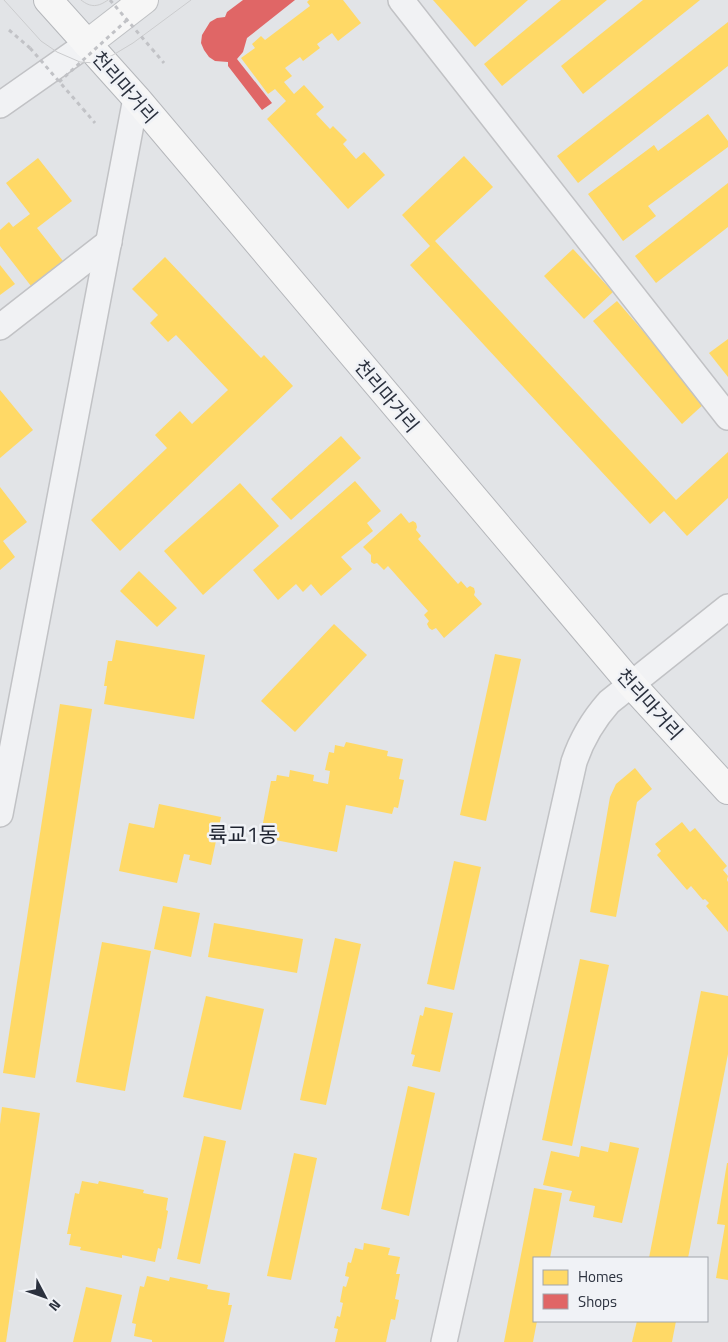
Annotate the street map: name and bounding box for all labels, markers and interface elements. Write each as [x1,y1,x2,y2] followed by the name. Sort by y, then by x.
[86,44,165,129] street label: 천리마거리
[348,353,427,438] street label: 천리마거리
[610,661,690,746] street label: 천리마거리
[208,818,278,850] district label: 륙교1동
[533,1257,708,1322] legend
[578,1265,623,1288] text: Homes
[20,1272,70,1322] north arrow
[578,1290,617,1313] text: Shops
[44,1295,66,1316] text: N

